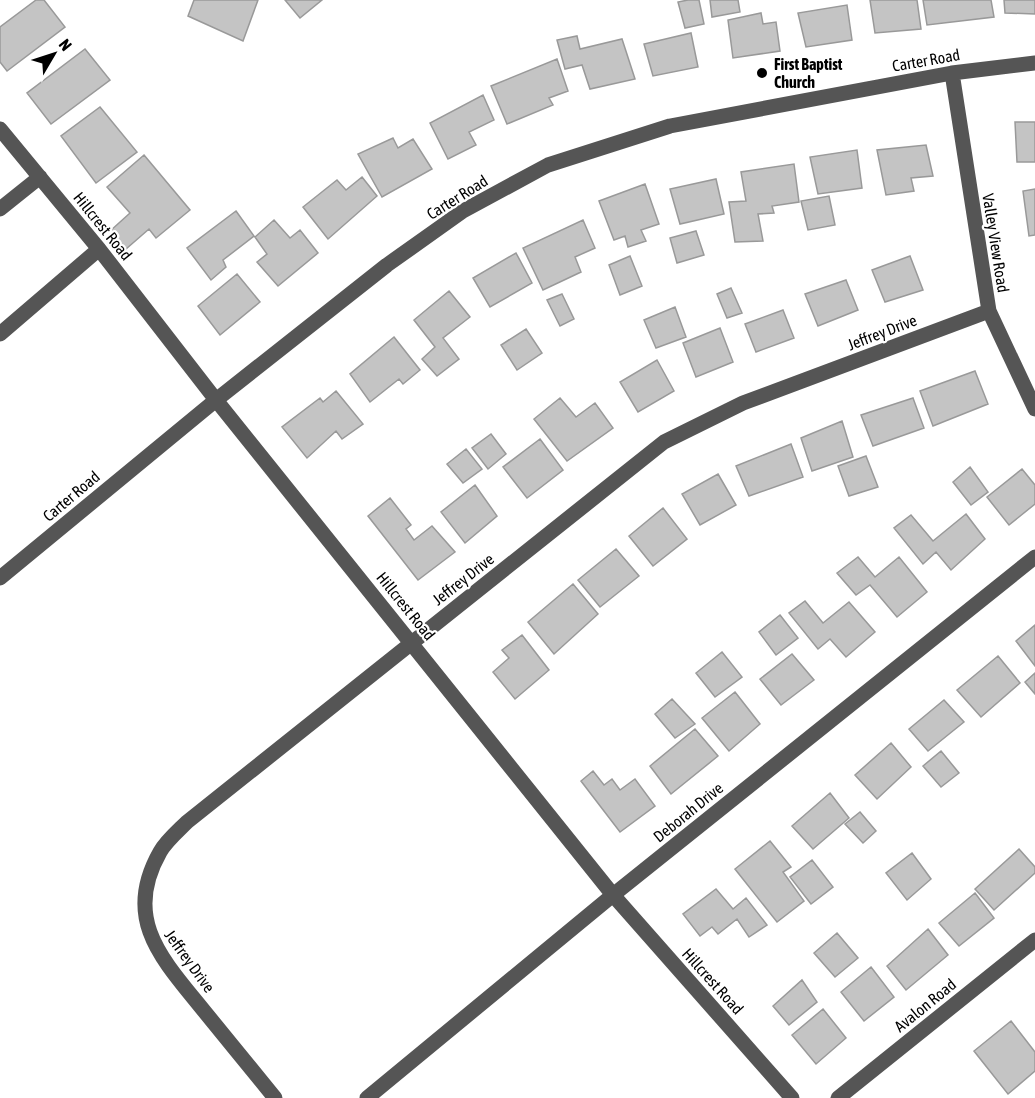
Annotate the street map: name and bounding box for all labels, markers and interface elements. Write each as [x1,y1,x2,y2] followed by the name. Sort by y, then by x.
[24,24,84,84] north arrow
[56,35,76,54] text: N
[891,45,961,75] street label: Carter Road
[774,55,843,91] place label: First Baptist Church
[755,66,769,80] marker: First Baptist Church
[423,171,491,223] street label: Carter Road
[70,188,136,264] street label: Hillcrest Road
[978,192,1013,294] street label: Valley View Road
[845,311,920,354] street label: Jeffrey Drive
[39,467,103,525] street label: Carter Road
[429,550,498,609] street label: Jeffrey Drive
[373,568,439,644] street label: Hillcrest Road
[650,779,726,845] street label: Deborah Drive
[161,926,219,996] street label: Jeffrey Drive
[679,944,747,1018] street label: Hillcrest Road
[891,975,959,1035] street label: Avalon Road

